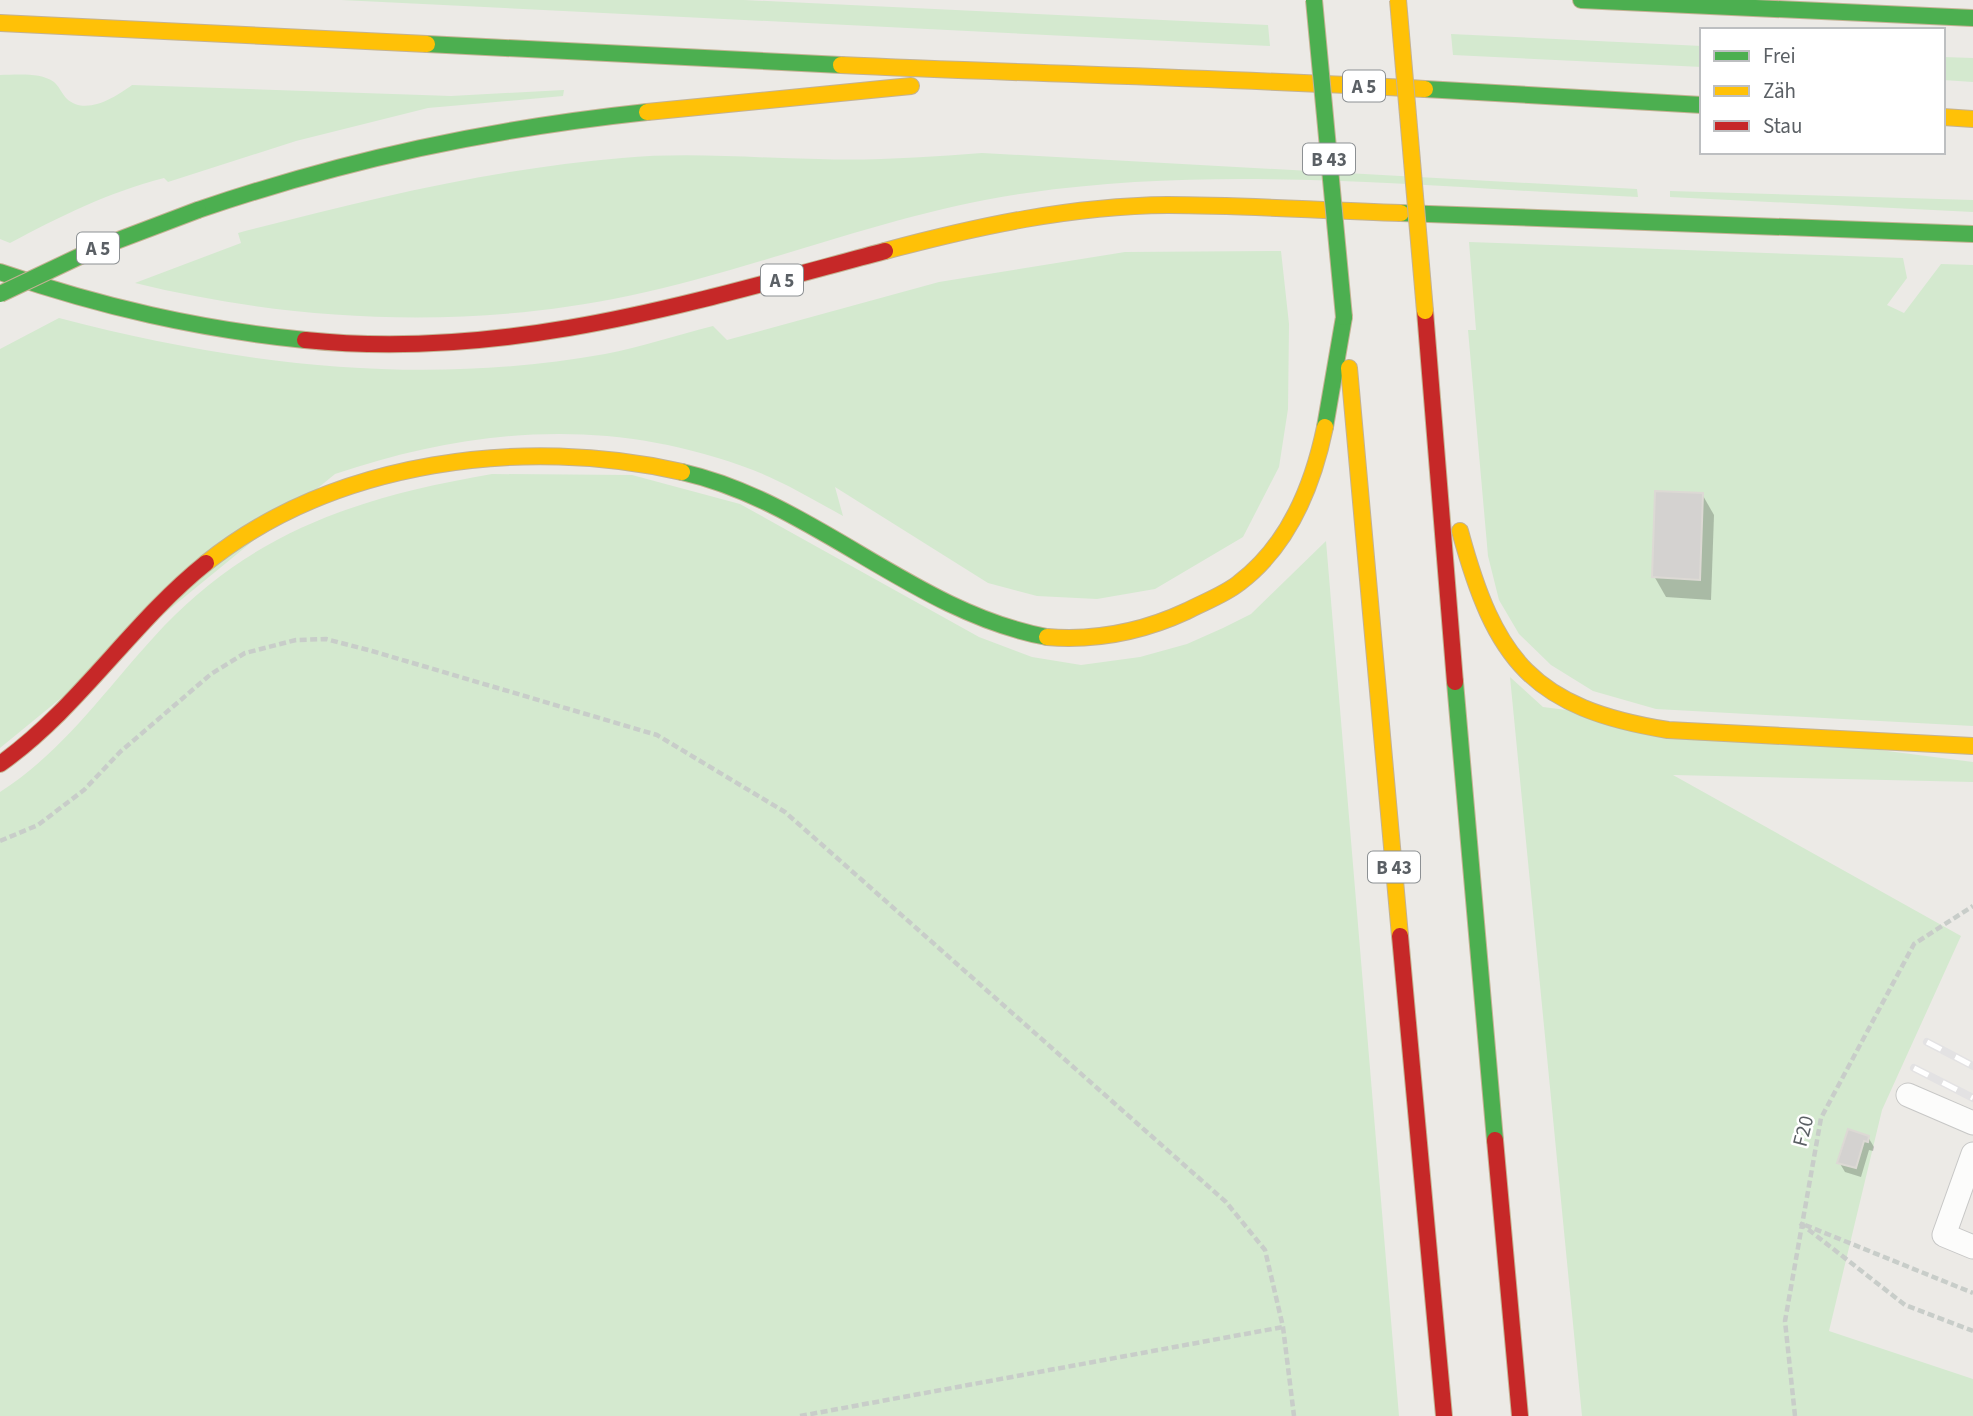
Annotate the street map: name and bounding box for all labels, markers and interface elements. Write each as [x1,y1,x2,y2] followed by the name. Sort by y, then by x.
[1700,28,1945,154] legend
[1763,41,1796,71] text: Frei
[1343,71,1385,102] road number: A 5
[1763,76,1796,106] text: Zäh
[1763,111,1802,141] text: Stau
[1303,144,1355,174] road number: B 43
[77,232,119,264] road number: A 5
[761,264,803,296] road number: A 5
[1368,852,1420,882] road number: B 43
[1785,1112,1821,1150] street label: F20

